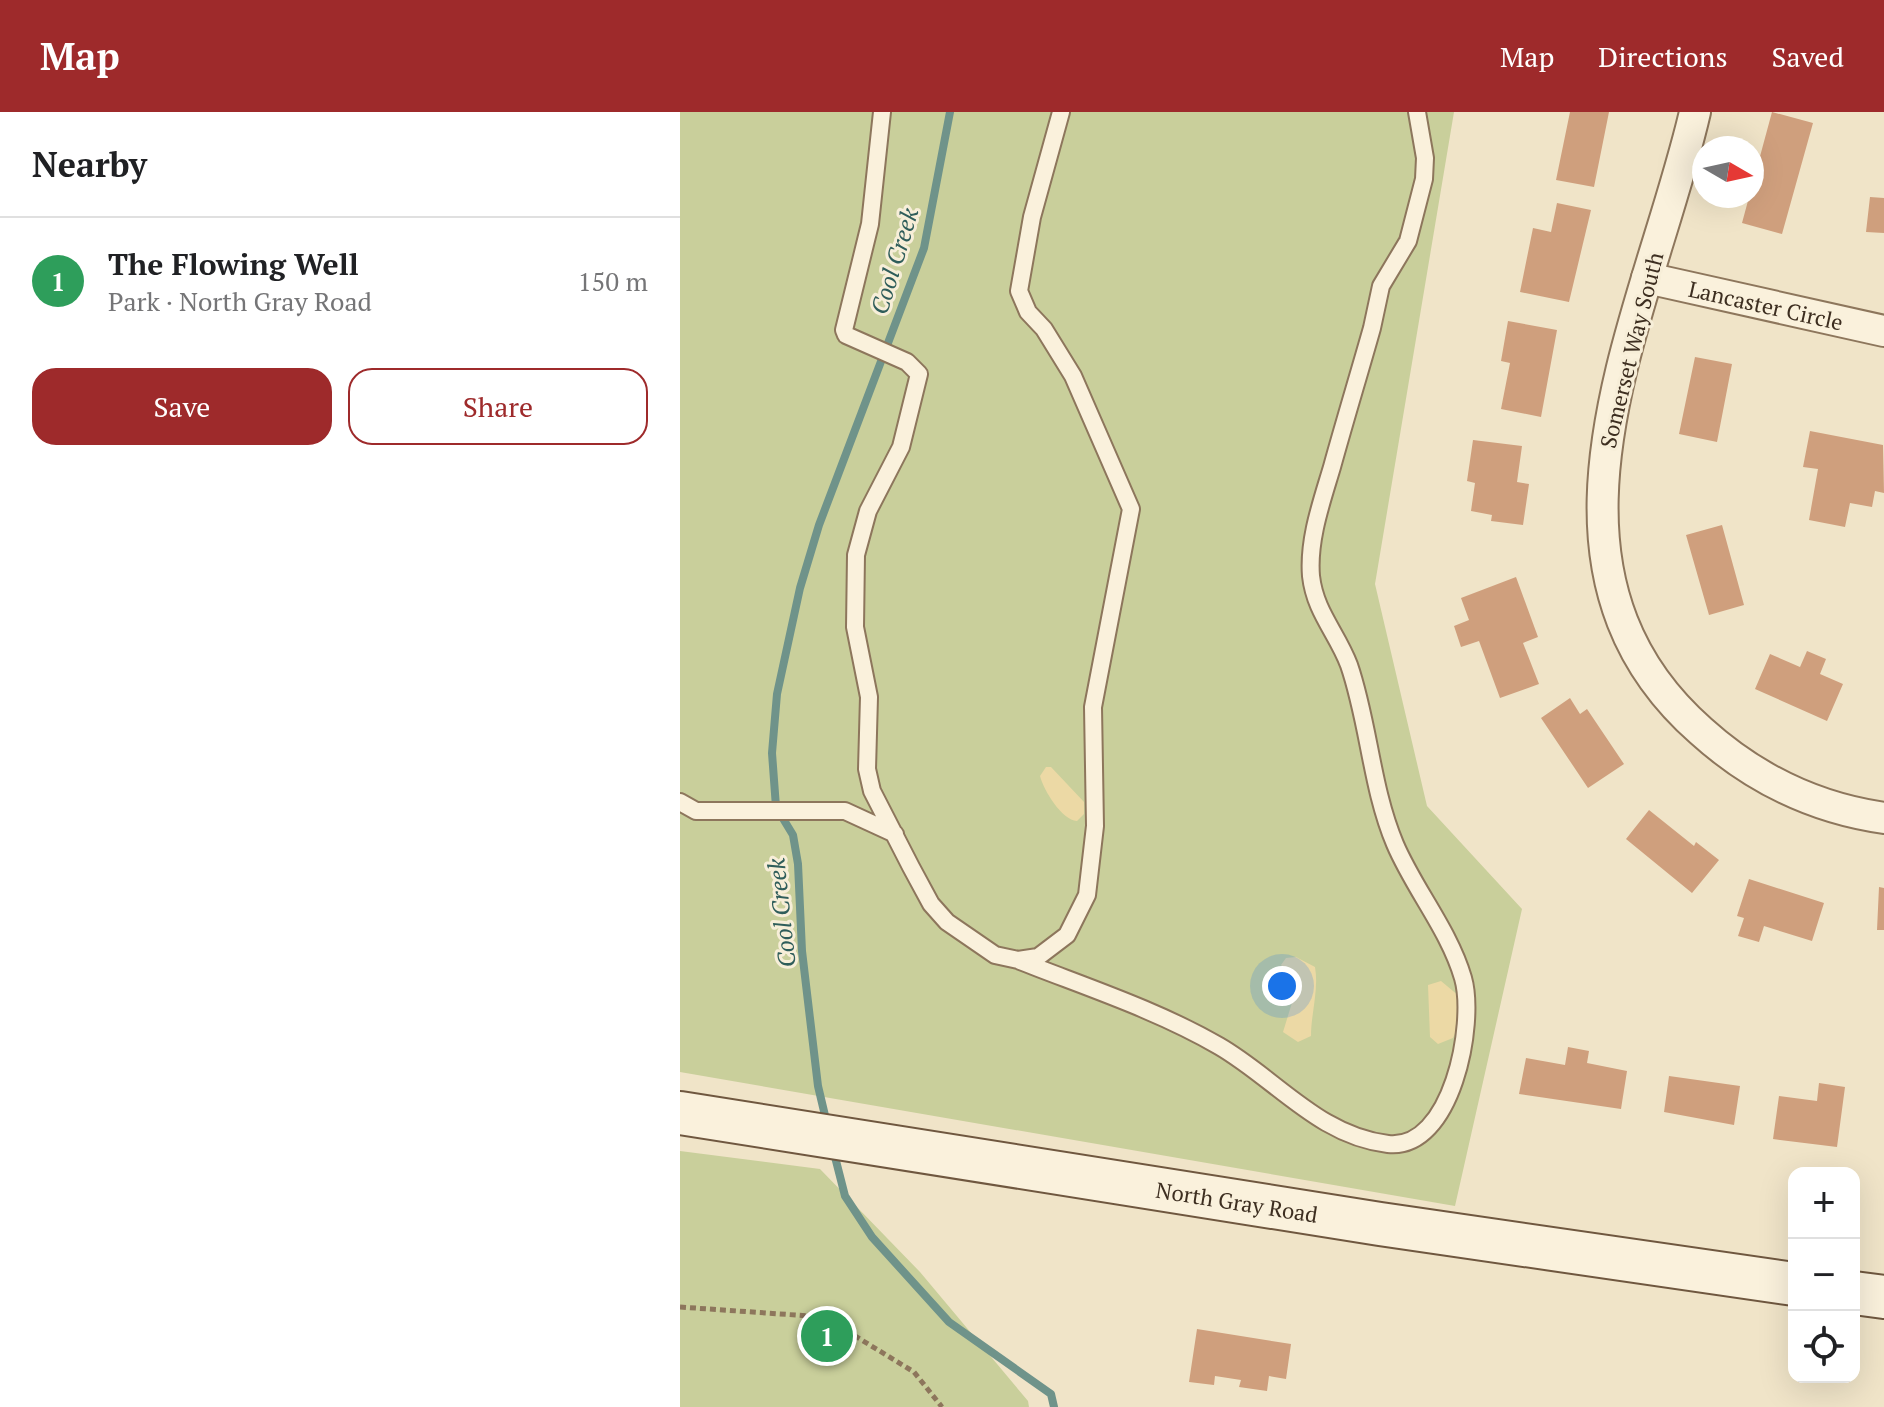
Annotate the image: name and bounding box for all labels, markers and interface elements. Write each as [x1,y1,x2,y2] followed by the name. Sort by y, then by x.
[40,31,120,81] text: Map
[1500,38,1554,75] text: Map
[1598,38,1728,75] text: Directions
[1772,38,1844,75] text: Saved
[1692,136,1764,208] north arrow
[32,142,147,187] text: Nearby
[863,204,925,318] water label: Cool Creek
[108,244,359,284] text: The Flowing Well
[1593,249,1669,451] street label: Somerset Way South
[51,264,65,298] text: 1
[578,264,648,298] text: 150 m
[1686,273,1846,336] street label: Lancaster Circle
[108,284,372,318] text: Park · North Gray Road
[32,368,332,445] button: Save
[348,368,648,445] button: Share
[759,856,803,969] water label: Cool Creek
[1262,966,1302,1006] your location
[1788,1167,1860,1383] map controls
[1788,1167,1860,1239] button: +
[1154,1174,1320,1228] street label: North Gray Road
[1788,1239,1860,1311] button: −
[801,1306,853,1366] pin: 1
[1788,1311,1860,1383] button: locate

